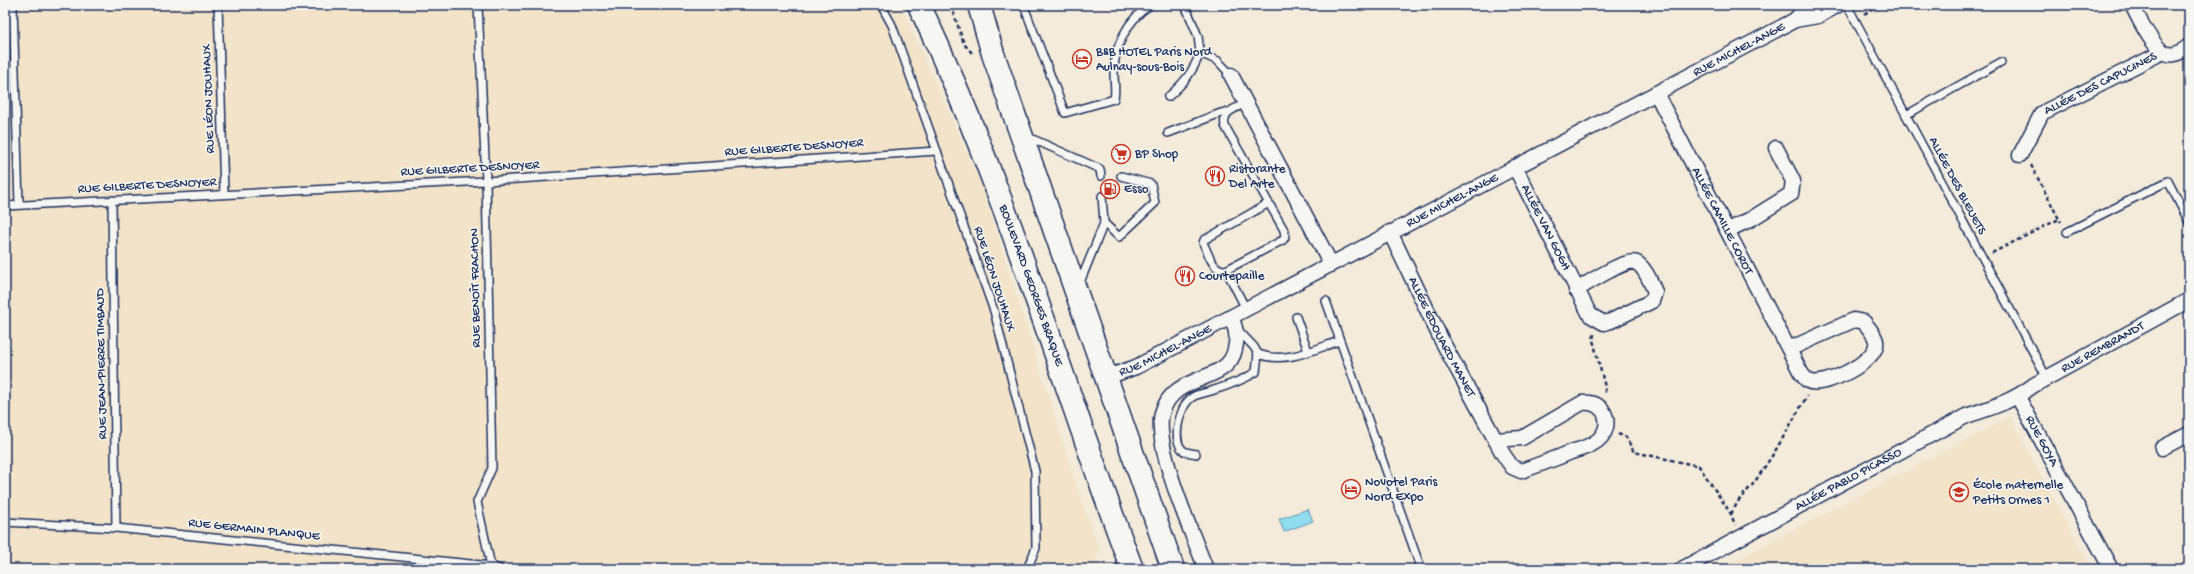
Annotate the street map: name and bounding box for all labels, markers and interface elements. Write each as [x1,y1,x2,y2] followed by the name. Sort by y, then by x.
[1690,19,1788,80] street label: RUE MICHEL-ANGE
[199,43,218,154] street label: RUE LÉON JOUHAUX
[1095,45,1213,75] place label: B&B HOTEL Paris Nord Aulnay-sous-Bois
[1071,48,1093,70] hotel icon: B&B HOTEL Paris Nord Aulnay-sous-Bois
[2042,48,2160,118] street label: ALLÉE DES CAPUCINES
[1925,134,1990,238] street label: ALLÉE DES BLEUETS
[724,136,865,160] street label: RUE GILBERTE DESNOYER
[1110,143,1132,165] supermarket icon: BP Shop
[1134,147,1179,162] place label: BP Shop
[400,158,541,180] street label: RUE GILBERTE DESNOYER
[1228,162,1286,192] place label: Ristorante Del Arte
[1204,165,1226,187] restaurant icon: Ristorante Del Arte
[1688,165,1757,278] street label: ALLÉE CAMILLE COROT
[1404,170,1501,231] street label: RUE MICHEL-ANGE
[77,175,218,197] street label: RUE GILBERTE DESNOYER
[1099,178,1121,200] fuel station icon: Esso
[1124,182,1149,197] place label: Esso
[1518,182,1574,274] street label: ALLÉE VAN GOGH
[995,202,1067,369] street label: BOULEVARD GEORGES BRAQUE
[970,224,1019,334] street label: RUE LÉON JOUHAUX
[466,228,485,348] street label: RUE BENOÎT FRACHON
[1174,265,1196,287] restaurant icon: Courtepaille
[1199,269,1265,284] place label: Courtepaille
[1405,274,1479,401] street label: ALLÉE ÉDOUARD MANET
[93,288,111,440] street label: RUE JEAN-PIERRE TIMBAUD
[2058,318,2148,376] street label: RUE REMBRANDT
[1117,321,1215,380] street label: RUE MICHEL-ANGE
[2022,413,2062,470] street label: RUE GOYA
[1793,445,1904,514] street label: ALLÉE PABLO PICASSO
[1365,475,1438,505] place label: Novotel Paris Nord Expo
[1972,477,2064,508] place label: École maternelle Petits Ormes 1
[1340,478,1362,500] hotel icon: Novotel Paris Nord Expo
[1948,481,1970,503] school or university icon: École maternelle Petits Ormes 1
[187,516,322,544] street label: RUE GERMAIN PLANQUE

